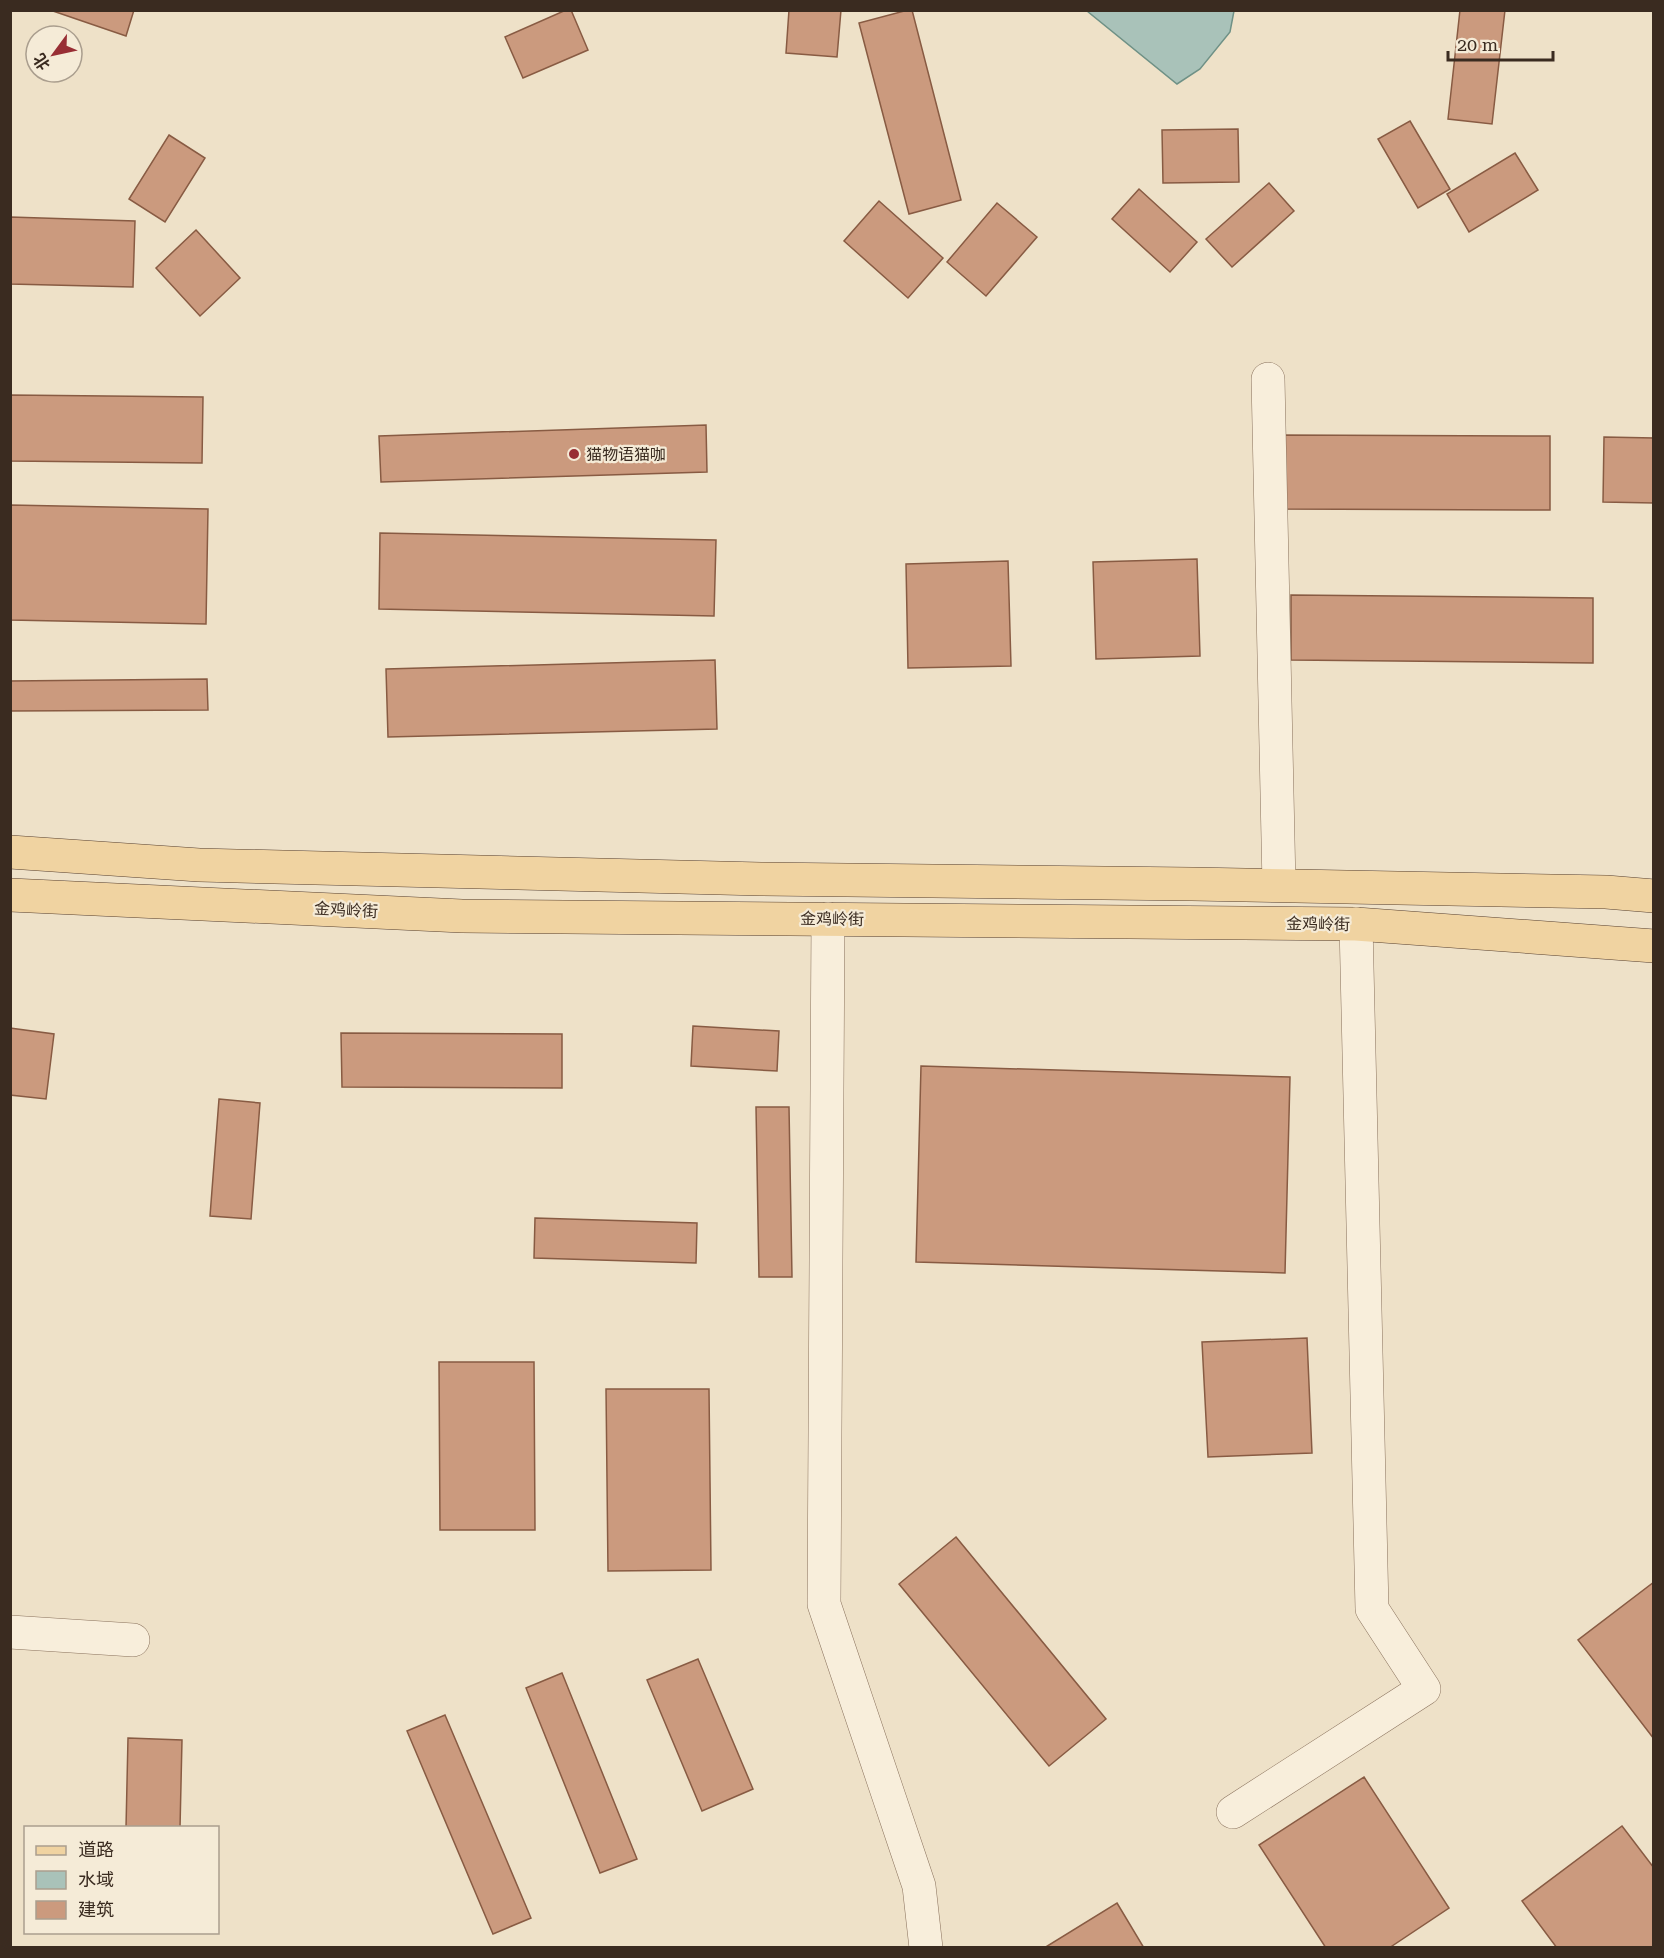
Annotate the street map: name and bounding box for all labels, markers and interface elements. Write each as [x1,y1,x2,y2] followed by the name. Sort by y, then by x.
[24,24,84,84] north arrow
[1448,24,1553,62] scale bar
[1457,34,1498,55] text: 20 m
[30,50,54,74] text: 北
[586,445,666,464] place label: 猫物语猫咖
[567,447,581,461] marker: 猫物语猫咖
[314,899,378,921] street label: 金鸡岭街
[800,909,864,929] street label: 金鸡岭街
[1286,914,1350,934] street label: 金鸡岭街
[24,1826,219,1934] legend
[78,1839,114,1860] text: 道路
[78,1869,114,1890] text: 水域
[78,1899,114,1920] text: 建筑

